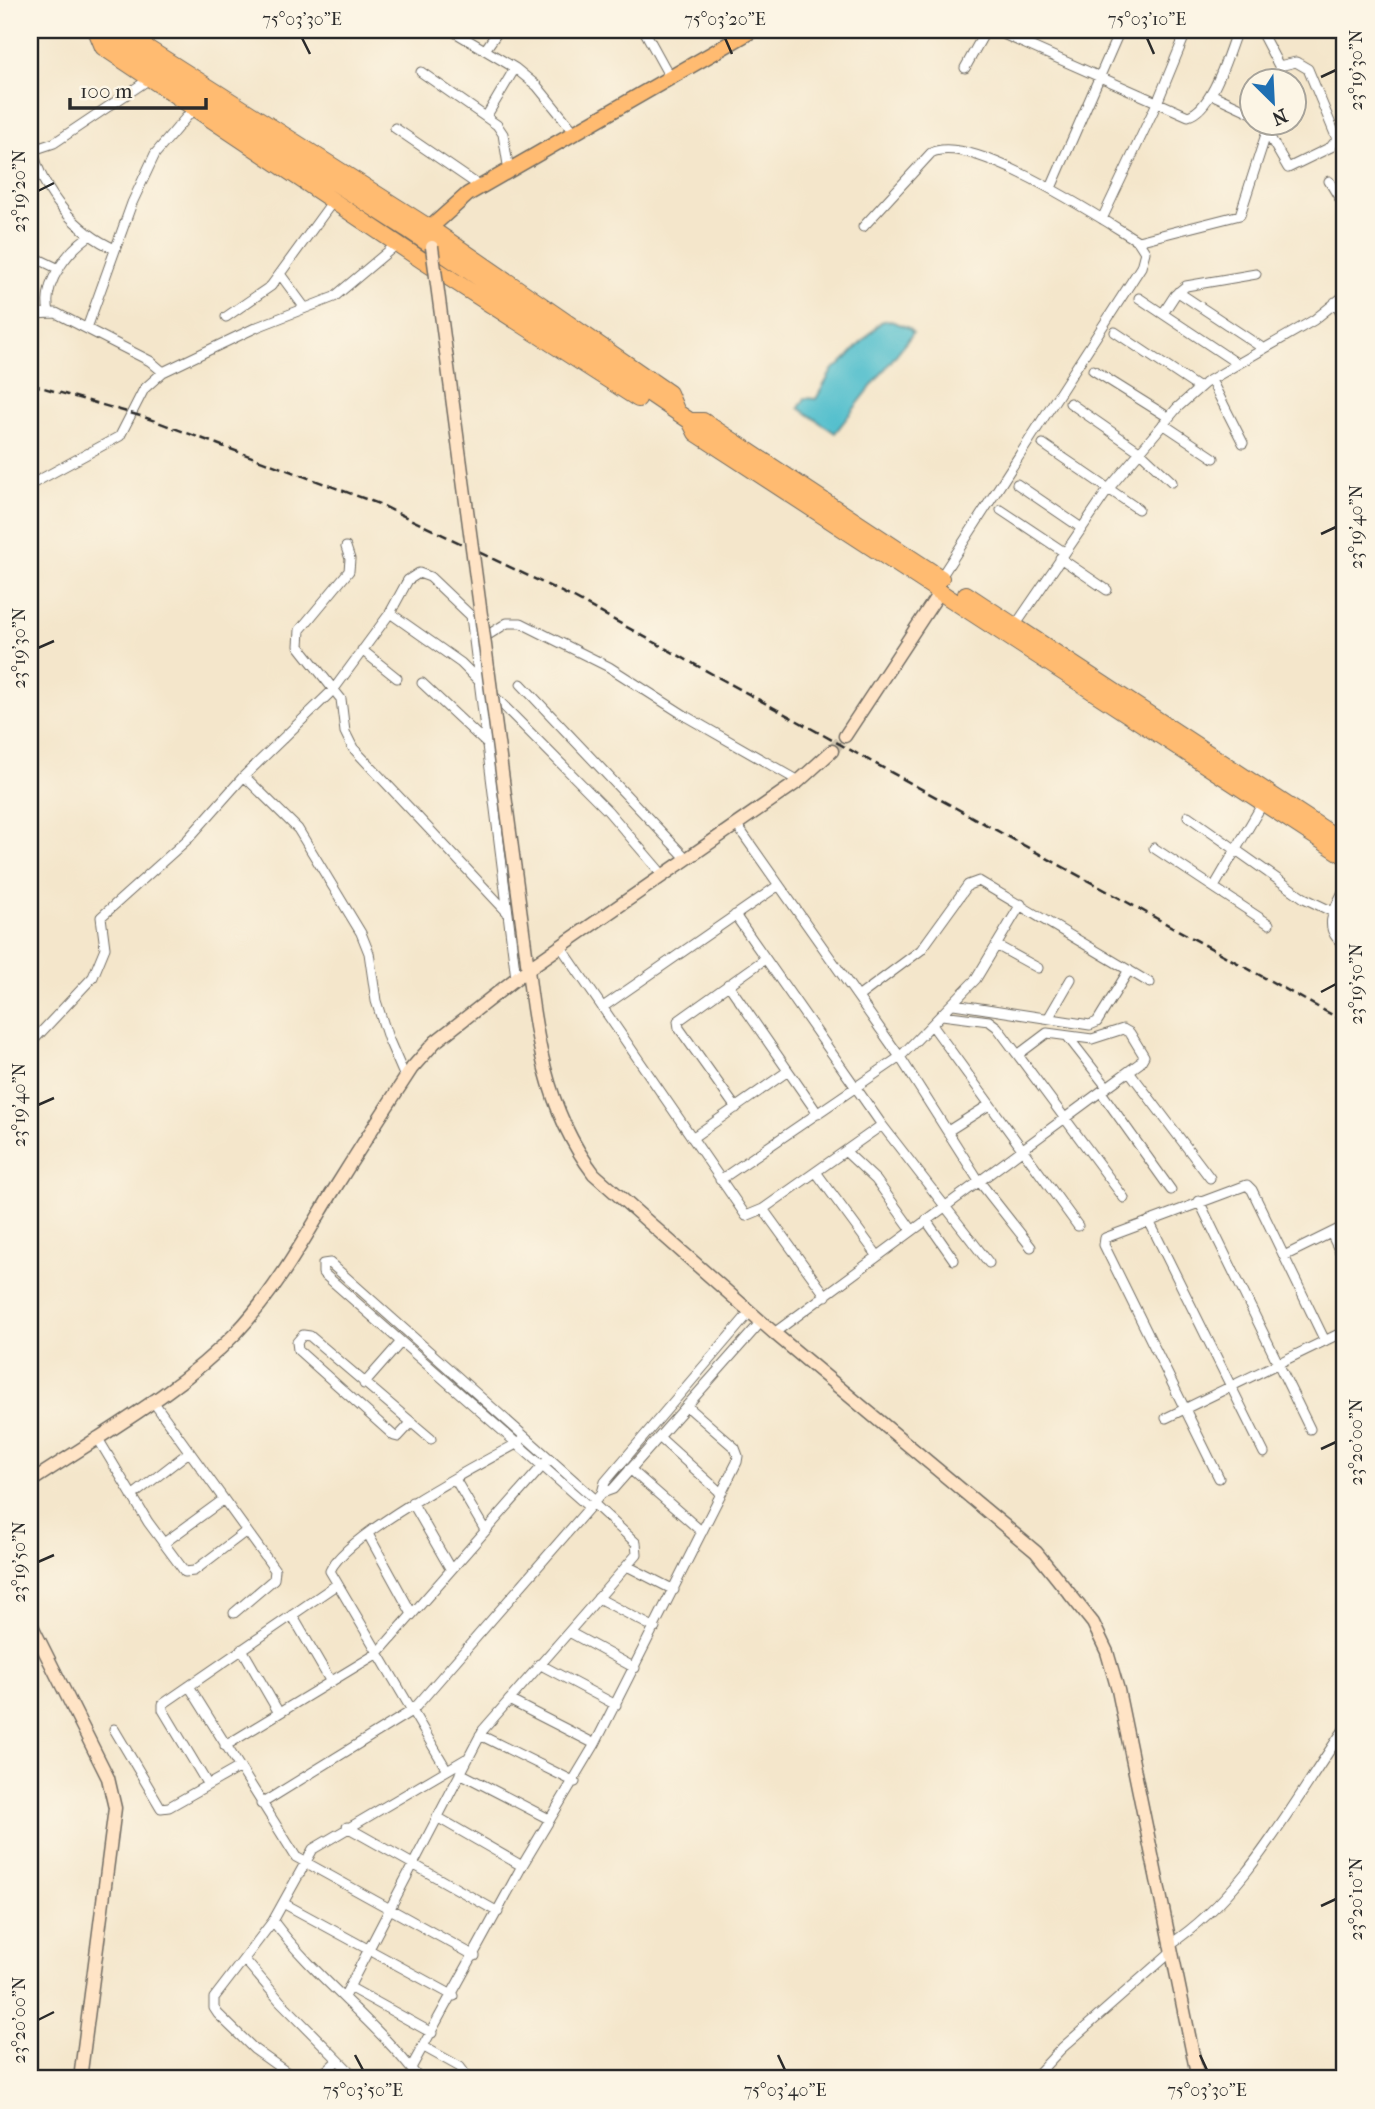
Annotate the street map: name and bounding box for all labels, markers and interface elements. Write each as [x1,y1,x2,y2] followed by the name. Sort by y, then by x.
[262,9,342,30] text: 75°03'30"E
[684,9,766,30] text: 75°03'20"E
[1108,9,1186,30] text: 75°03'10"E
[1346,29,1367,110] text: 23°19'30"N
[70,66,206,110] scale bar
[1238,66,1308,136] north arrow
[80,79,133,103] text: 100 m
[1268,104,1291,130] text: N
[9,149,30,232] text: 23°19'20"N
[1346,485,1367,569] text: 23°19'40"N
[9,607,30,688] text: 23°19'30"N
[1346,943,1367,1025] text: 23°19'50"N
[9,1063,30,1147] text: 23°19'40"N
[1346,1398,1367,1485] text: 23°20'00"N
[9,1521,30,1603] text: 23°19'50"N
[1346,1857,1367,1941] text: 23°20'10"N
[9,1976,30,2063] text: 23°20'00"N
[323,2080,403,2101] text: 75°03'50"E
[744,2080,826,2101] text: 75°03'40"E
[1167,2080,1247,2101] text: 75°03'30"E

